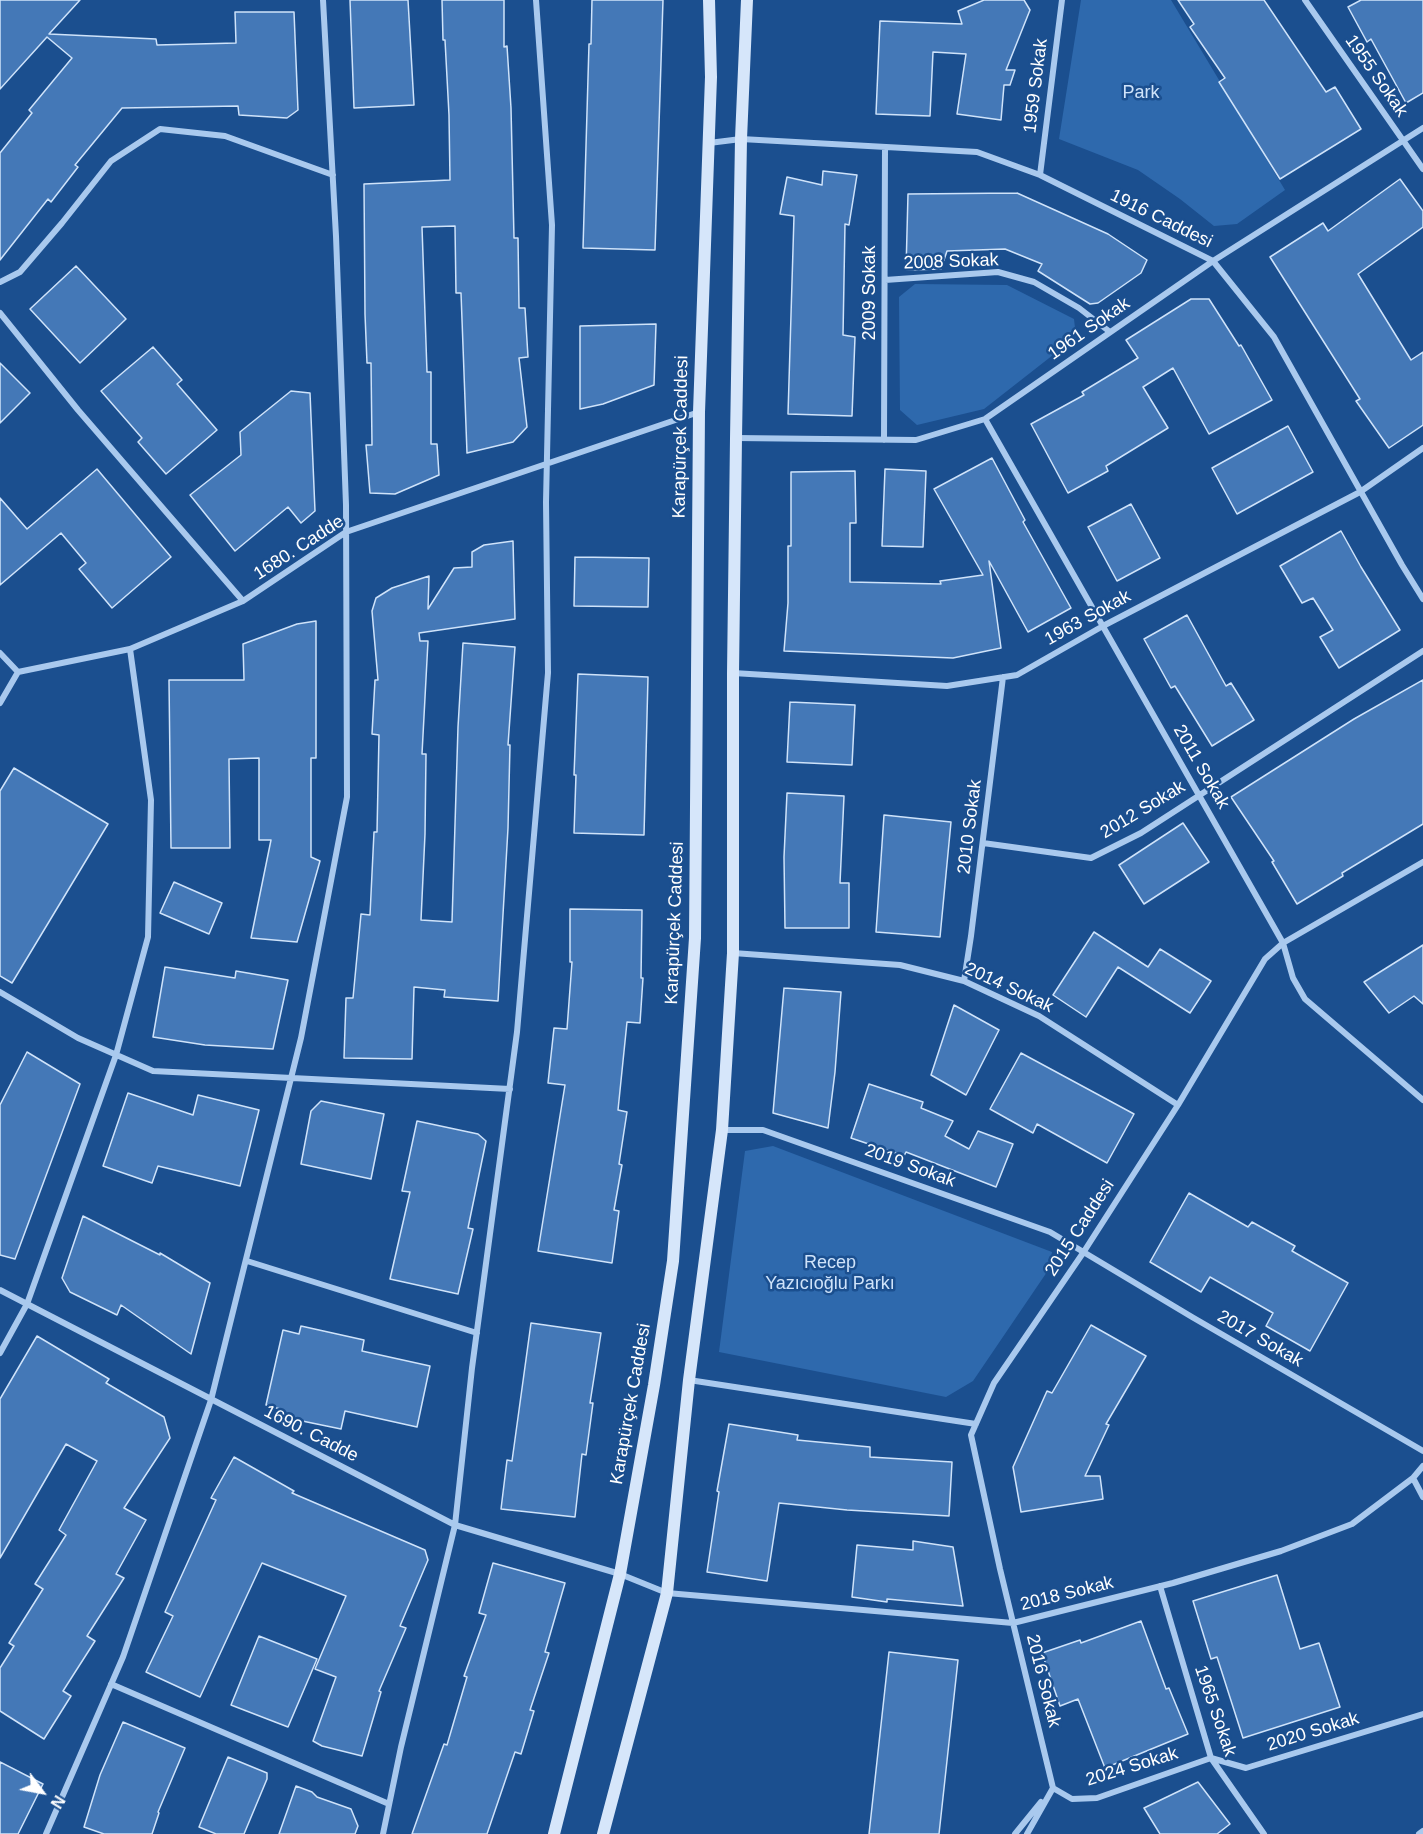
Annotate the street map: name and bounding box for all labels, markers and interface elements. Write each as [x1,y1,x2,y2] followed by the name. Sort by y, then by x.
[1340,31,1412,121] street label: 1955 Sokak
[1019,38,1053,134] street label: 1959 Sokak
[1122,82,1160,104] park label: Park
[1106,185,1216,253] street label: 1916 Caddesi
[859,245,881,341] street label: 2009 Sokak
[903,250,999,274] street label: 2008 Sokak
[1044,293,1134,365] street label: 1961 Sokak
[669,355,693,519] street label: Karapürçek Caddesi
[250,511,348,585] street label: 1680. Cadde
[1041,586,1135,650] street label: 1963 Sokak
[1168,721,1234,813] street label: 2011 Sokak
[1097,776,1189,844] street label: 2012 Sokak
[953,779,987,875] street label: 2010 Sokak
[661,841,689,1005] street label: Karapürçek Caddesi
[961,958,1057,1018] street label: 2014 Sokak
[862,1140,958,1192] street label: 2019 Sokak
[1041,1176,1119,1280] street label: 2015 Caddesi
[765,1252,895,1294] park label: Recep Yazıcıoğlu Parkı
[1213,1306,1307,1372] street label: 2017 Sokak
[606,1322,656,1486] street label: Karapürçek Caddesi
[260,1401,362,1467] street label: 1690. Cadde
[1018,1572,1116,1616] street label: 2018 Sokak
[1021,1632,1065,1730] street label: 2016 Sokak
[1189,1663,1241,1759] street label: 1965 Sokak
[1264,1708,1362,1756] street label: 2020 Sokak
[1083,1743,1181,1791] street label: 2024 Sokak
[12,1762,72,1822] north arrow
[47,1792,68,1811] text: N

